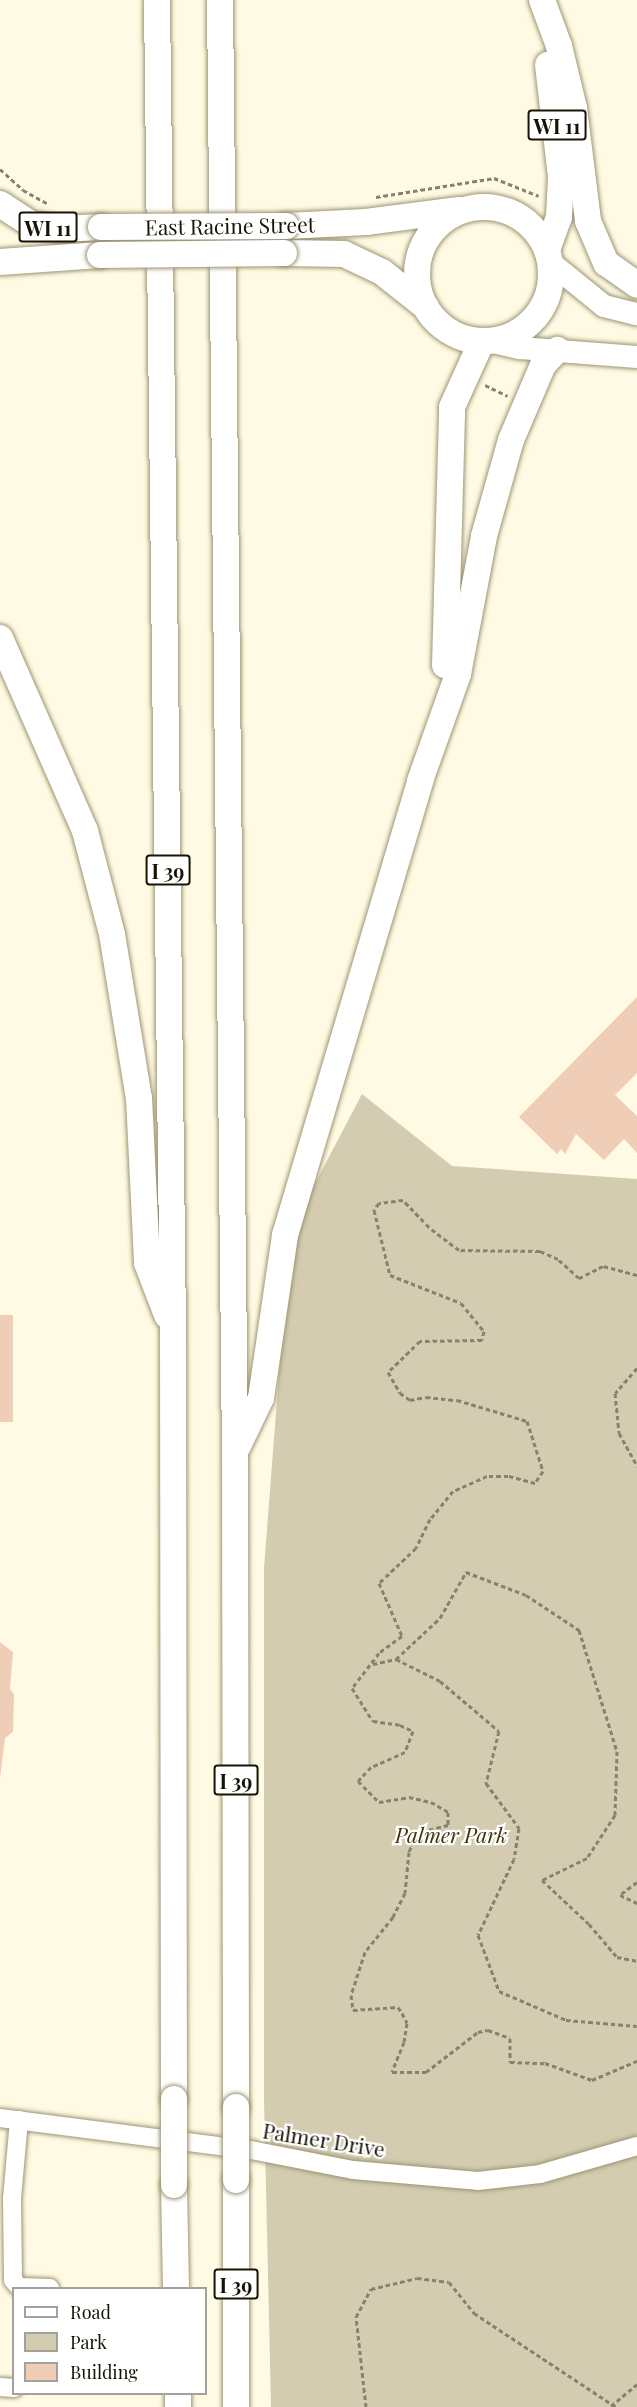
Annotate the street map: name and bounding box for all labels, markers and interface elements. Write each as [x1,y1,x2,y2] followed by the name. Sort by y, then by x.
[527,108,587,142] road number: WI 11
[18,210,78,244] road number: WI 11
[145,211,315,239] street label: East Racine Street
[146,853,190,887] road number: I 39
[214,1763,258,1797] road number: I 39
[395,1821,507,1847] park label: Palmer Park
[261,2117,387,2161] street label: Palmer Drive
[214,2267,258,2301] road number: I 39
[12,2287,207,2395] legend
[70,2300,111,2324] text: Road
[70,2330,107,2354] text: Park
[70,2360,138,2384] text: Building

